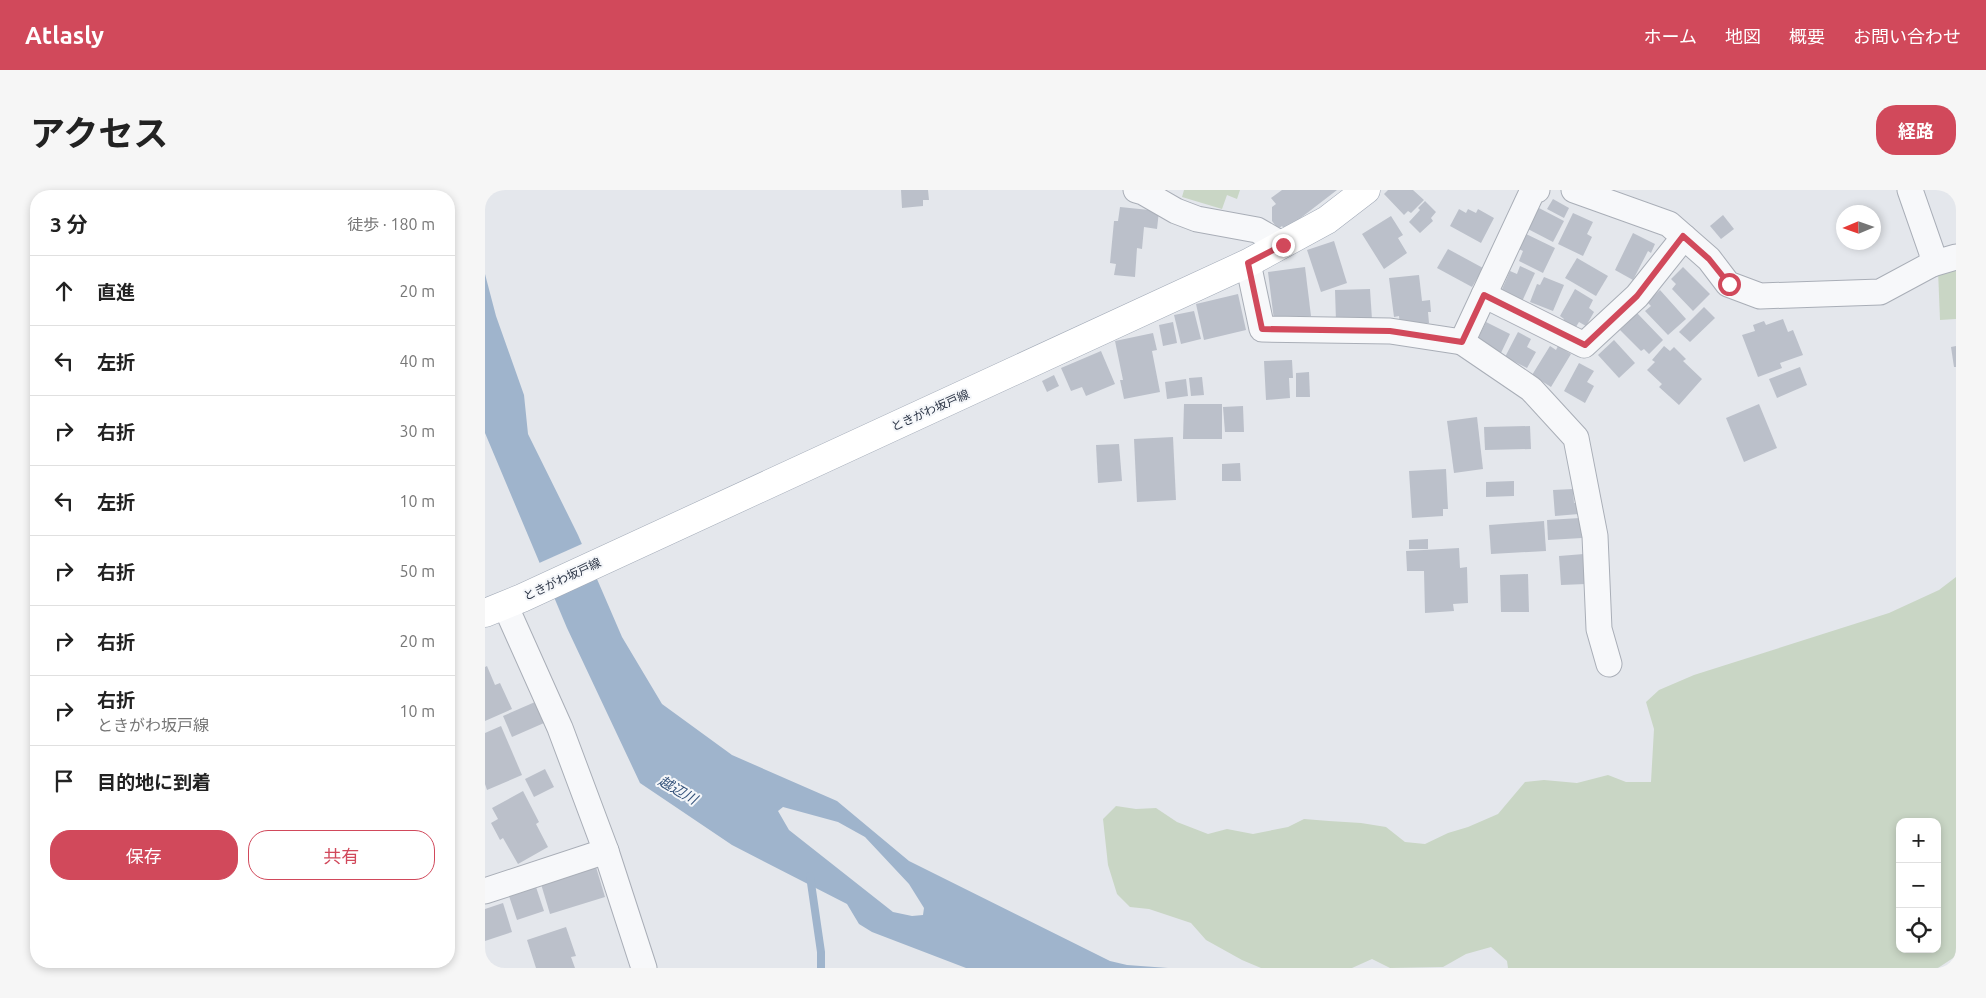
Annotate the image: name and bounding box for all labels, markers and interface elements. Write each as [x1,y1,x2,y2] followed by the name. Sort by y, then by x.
[25,22,104,49] text: Atlasly
[1644,26,1697,46] text: ホーム
[1725,26,1761,46] text: 地図
[1789,26,1825,46] text: 概要
[1853,26,1961,46] text: お問い合わせ
[1876,105,1956,155] button: 経路
[30,113,168,153] text: アクセス
[1836,205,1881,250] north arrow
[50,212,88,236] text: 3 分
[347,215,435,233] text: 徒歩 · 180 m
[1272,234,1295,257] route end
[1718,273,1741,296] route start
[50,277,78,305] icon: ahead
[97,281,135,303] text: 直進
[399,282,435,300] text: 20 m
[50,347,78,375] icon: left
[97,351,135,373] text: 左折
[399,352,435,370] text: 40 m
[889,387,971,433] street label: ときがわ坂戸線
[50,417,78,445] icon: right
[97,421,135,443] text: 右折
[399,422,435,440] text: 30 m
[50,487,78,515] icon: left
[97,491,135,513] text: 左折
[399,492,435,510] text: 10 m
[521,555,603,603] street label: ときがわ坂戸線
[50,557,78,585] icon: right
[97,561,135,583] text: 右折
[399,562,435,580] text: 50 m
[50,627,78,655] icon: right
[97,631,135,653] text: 右折
[399,632,435,650] text: 20 m
[97,689,135,711] text: 右折
[50,697,78,725] icon: right
[399,702,435,720] text: 10 m
[97,716,209,734] text: ときがわ坂戸線
[50,767,78,795] icon: arrive
[97,771,211,793] text: 目的地に到着
[656,773,702,808] water label: 越辺川
[1896,818,1941,953] map controls
[1896,818,1941,863] button: +
[50,830,238,880] button: 保存
[248,830,435,880] button: 共有
[1896,863,1941,908] button: −
[1896,908,1941,953] button: locate

